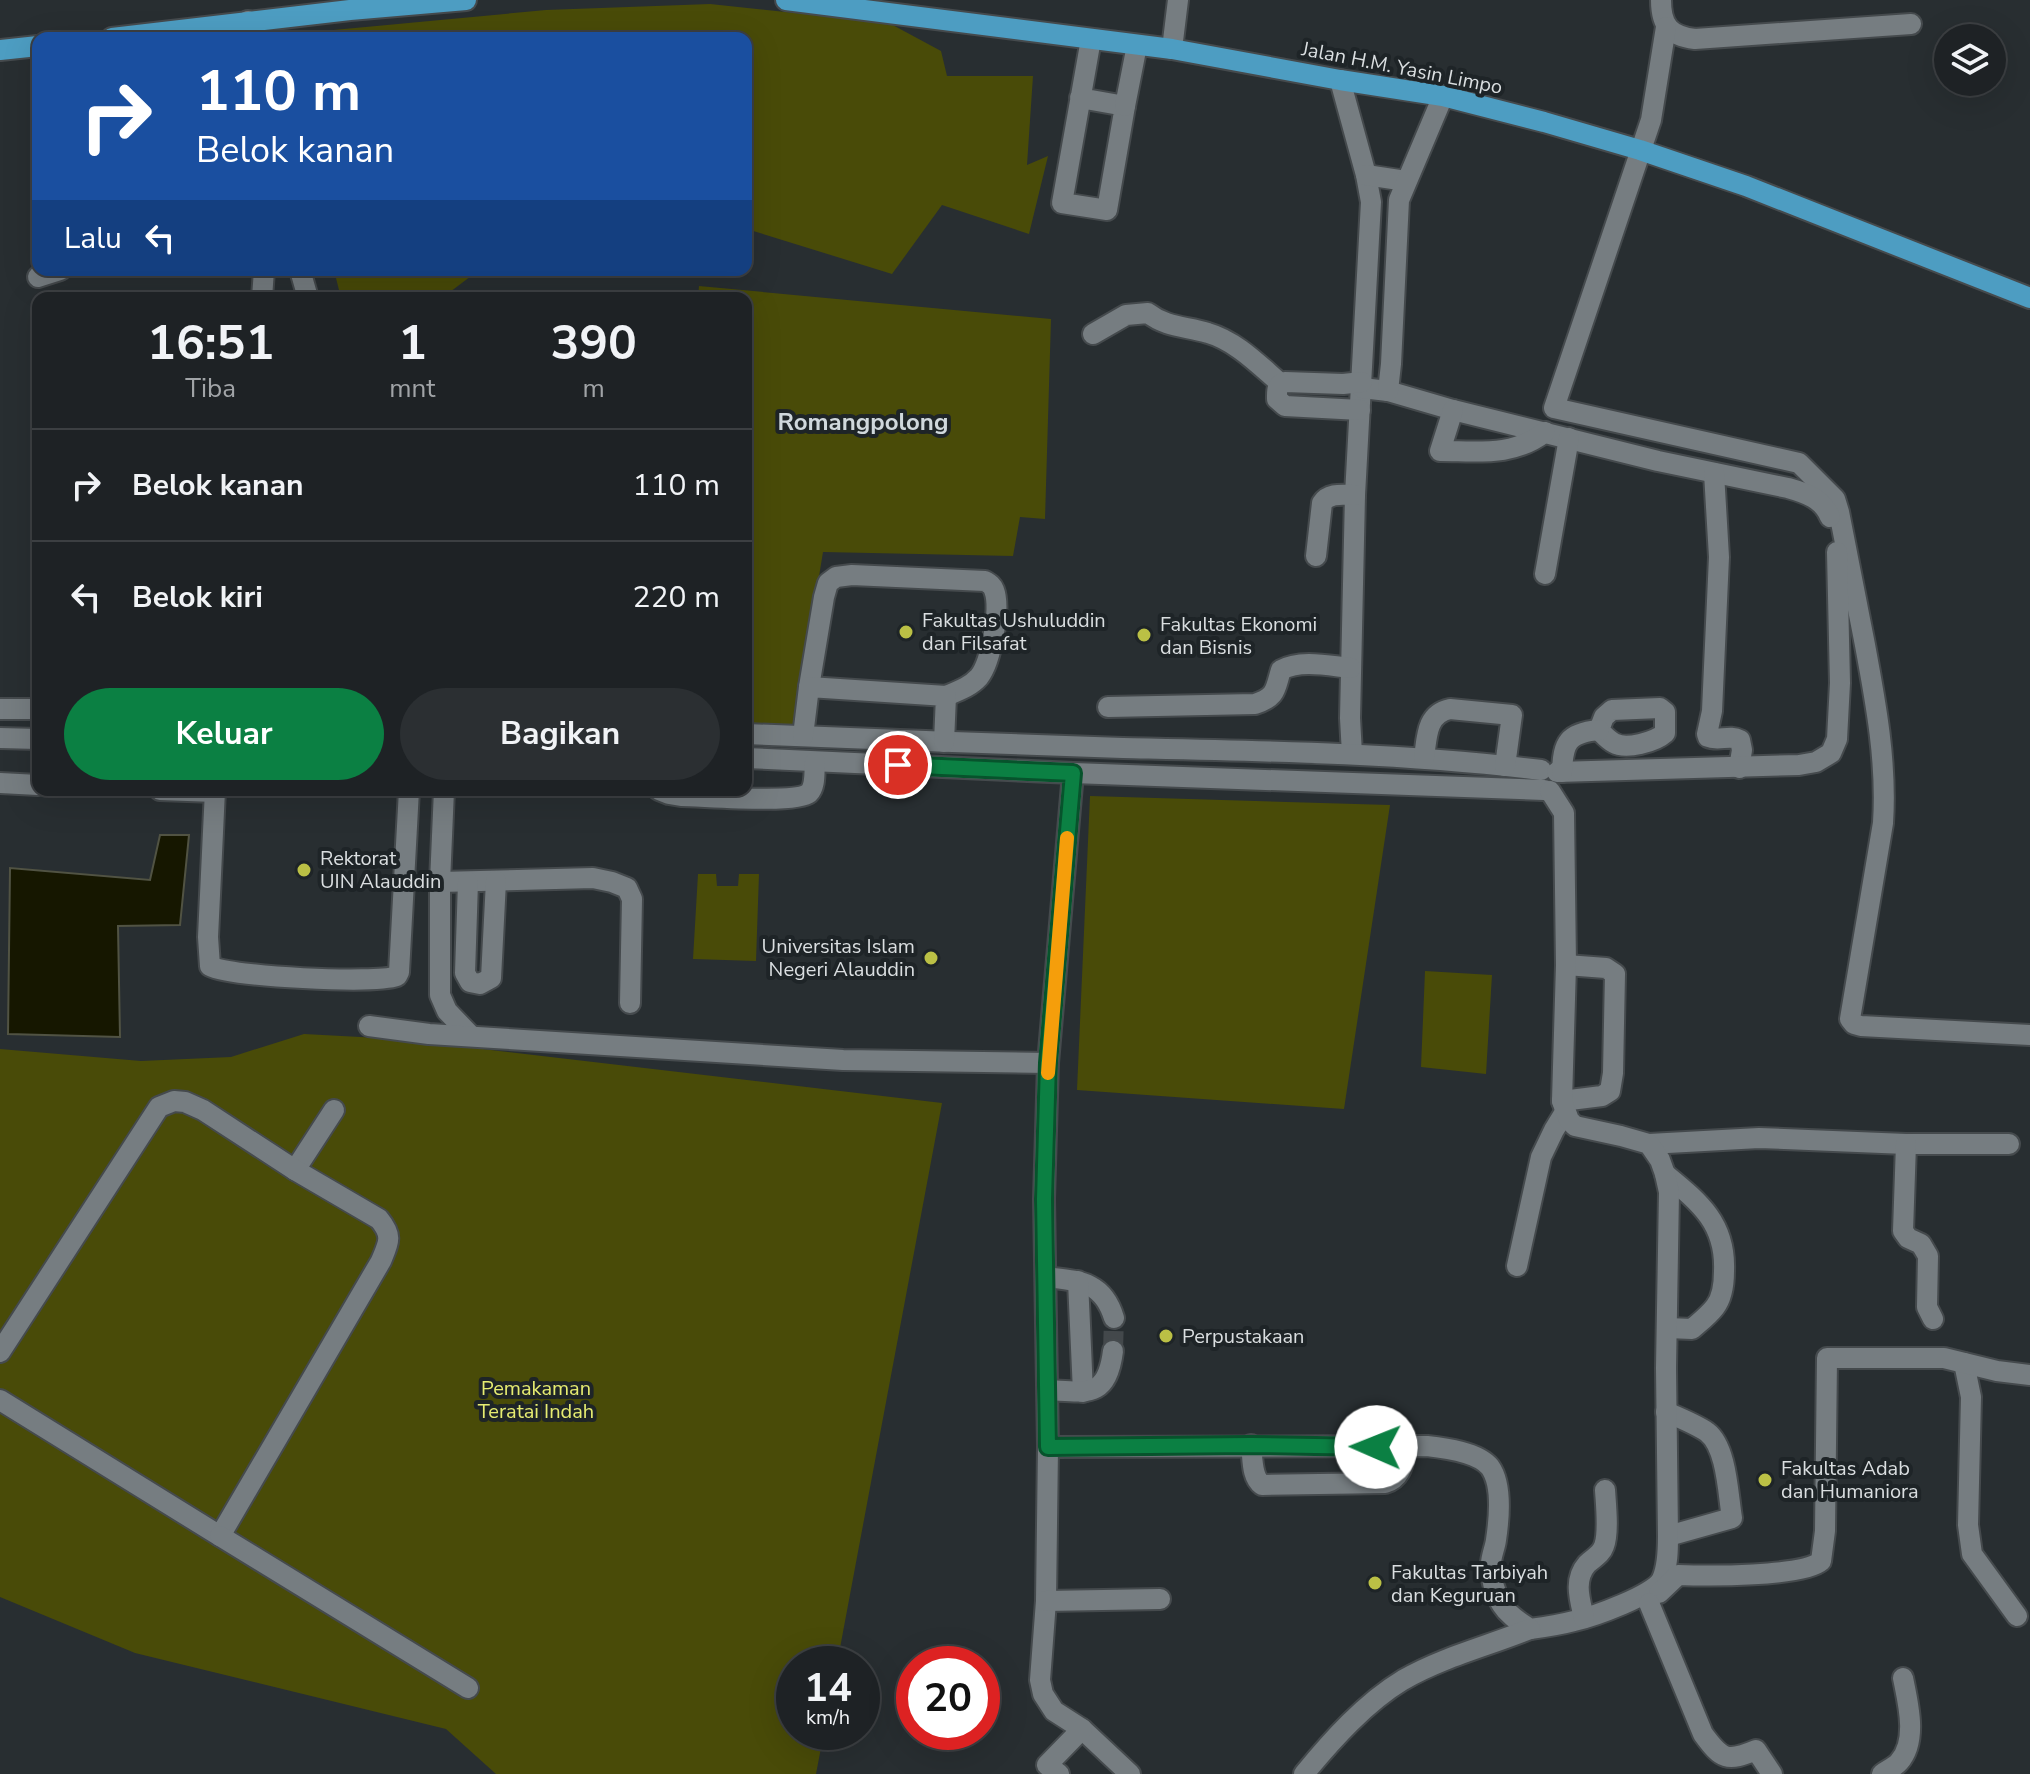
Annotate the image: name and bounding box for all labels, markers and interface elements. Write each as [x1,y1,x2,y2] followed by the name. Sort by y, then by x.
[1934,24,2006,96] map controls
[1934,24,2006,96] button: layers
[1298,35,1505,101] street label: Jalan H.M. Yasin Limpo
[196,53,361,130] text: 110 m
[64,64,168,168] icon: right
[196,126,394,175] text: Belok kanan
[138,216,182,260] icon: left
[64,218,122,259] text: Lalu
[147,310,274,376] text: 16:51
[398,310,427,376] text: 1
[550,310,637,376] text: 390
[185,371,236,406] text: Tiba
[389,371,435,406] text: mnt
[583,371,605,406] text: m
[778,406,948,438] district label: Romangpolong
[64,463,108,507] icon: right
[132,465,304,506] text: Belok kanan
[633,465,720,506] text: 110 m
[64,575,108,619] icon: left
[132,577,263,618] text: Belok kiri
[633,577,720,618] text: 220 m
[922,607,1106,657] place label: Fakultas Ushuluddin dan Filsafat
[1160,611,1317,661] place label: Fakultas Ekonomi dan Bisnis
[897,623,915,641] marker: Fakultas Ushuluddin dan Filsafat
[1135,626,1153,644] marker: Fakultas Ekonomi dan Bisnis
[64,688,384,780] button: Keluar
[400,688,720,780] button: Bagikan
[864,731,932,799] pin
[876,743,920,787] icon: arrive
[320,845,441,895] place label: Rektorat UIN Alauddin
[295,861,313,879] marker: Rektorat UIN Alauddin
[762,933,915,983] place label: Universitas Islam Negeri Alauddin
[922,949,940,967] marker: Universitas Islam Negeri Alauddin
[1182,1323,1304,1350] place label: Perpustakaan
[1157,1327,1175,1345] marker: Perpustakaan
[478,1375,594,1425] park label: Pemakaman Teratai Indah
[1334,1405,1418,1489] position arrow
[1781,1455,1919,1505] place label: Fakultas Adab dan Humaniora
[1756,1471,1774,1489] marker: Fakultas Adab dan Humaniora
[1391,1559,1548,1609] place label: Fakultas Tarbiyah dan Keguruan
[1366,1574,1384,1592] marker: Fakultas Tarbiyah dan Keguruan
[896,1646,1000,1750] speed limit sign: 20
[804,1661,852,1715] text: 14
[806,1704,850,1731] text: km/h

